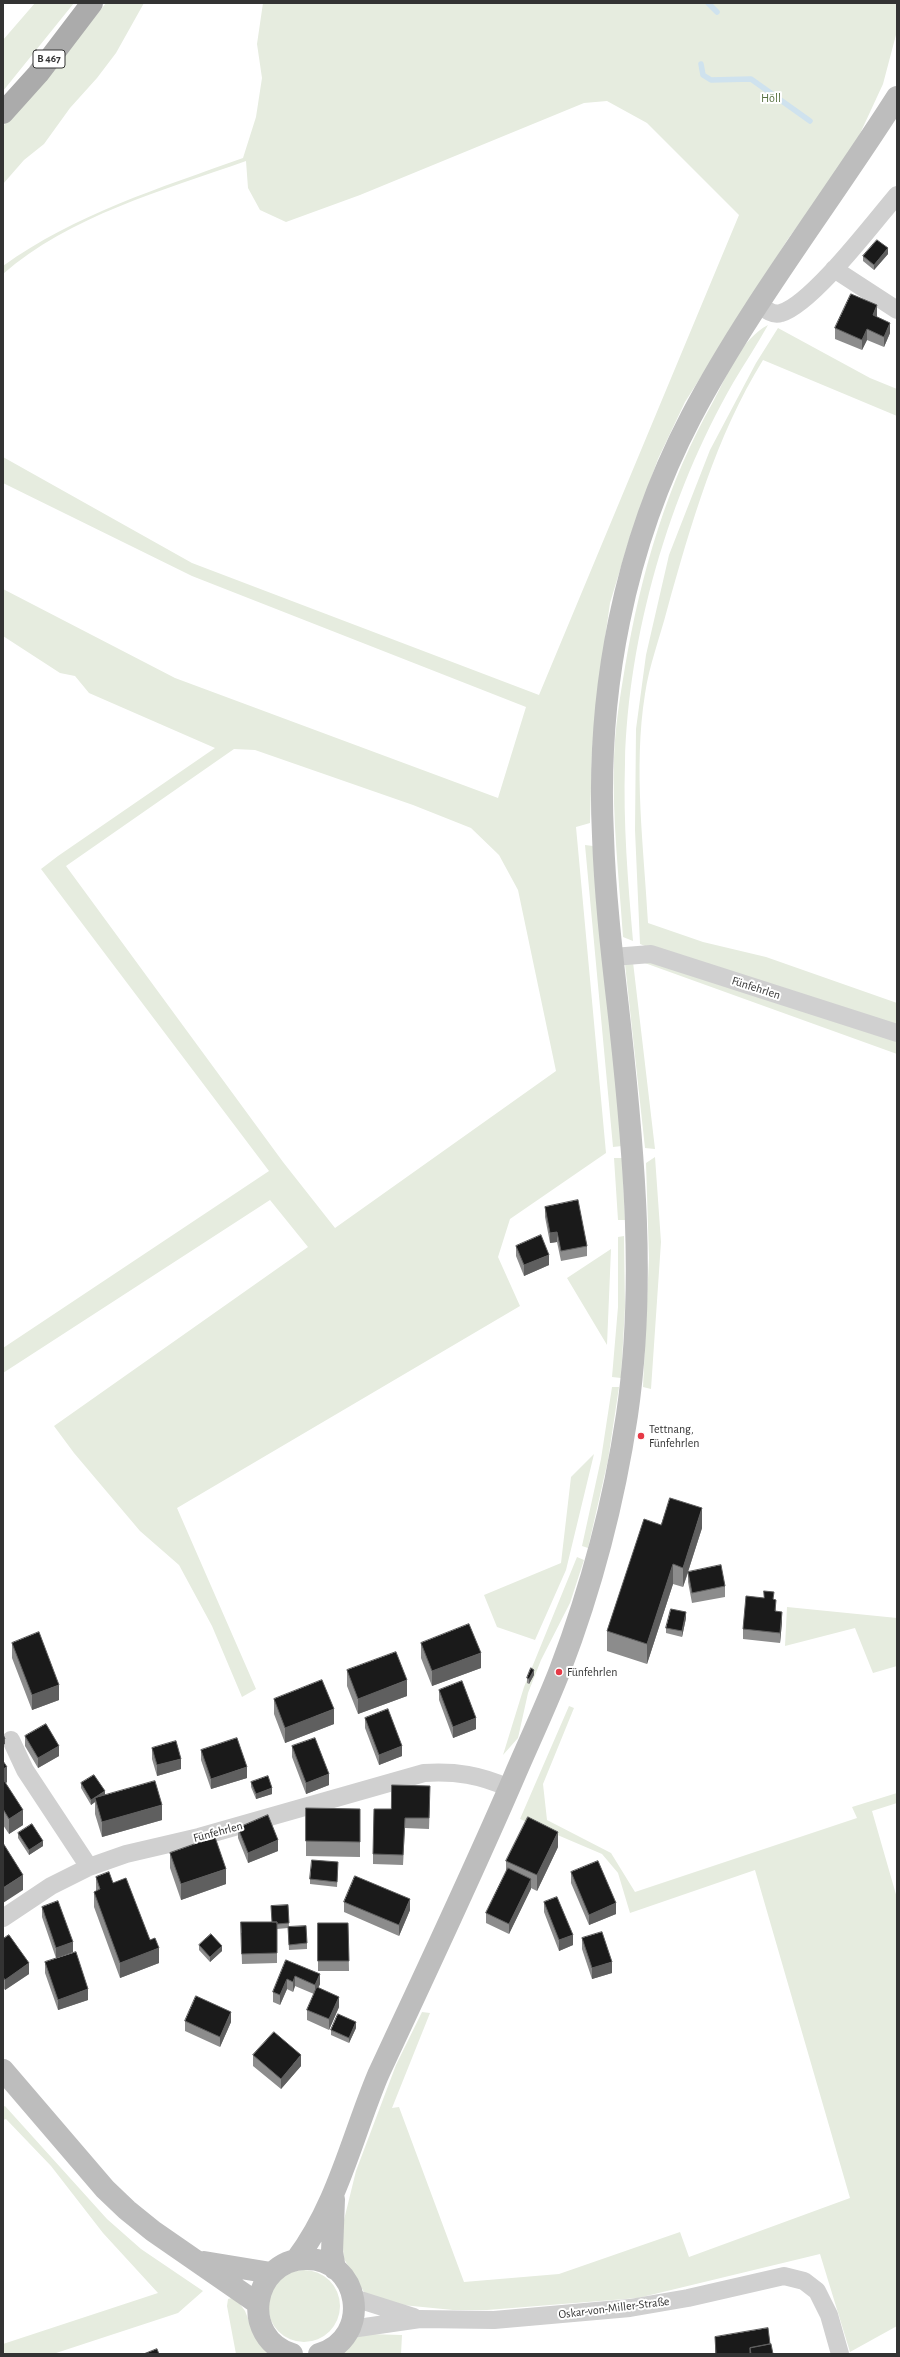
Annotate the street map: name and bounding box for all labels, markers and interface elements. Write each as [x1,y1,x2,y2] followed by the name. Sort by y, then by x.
[33,50,65,68] road number: B 467
[761,91,781,105] park label: Höll
[730,973,782,1003] street label: Fünfehrlen
[649,1422,699,1450] place label: Tettnang, Fünfehrlen
[636,1431,646,1441] marker: Tettnang, Fünfehrlen
[567,1665,617,1679] place label: Fünfehrlen
[554,1667,564,1677] marker: Fünfehrlen
[192,1819,244,1845] street label: Fünfehrlen
[558,2294,670,2322] street label: Oskar-von-Miller-Straße

